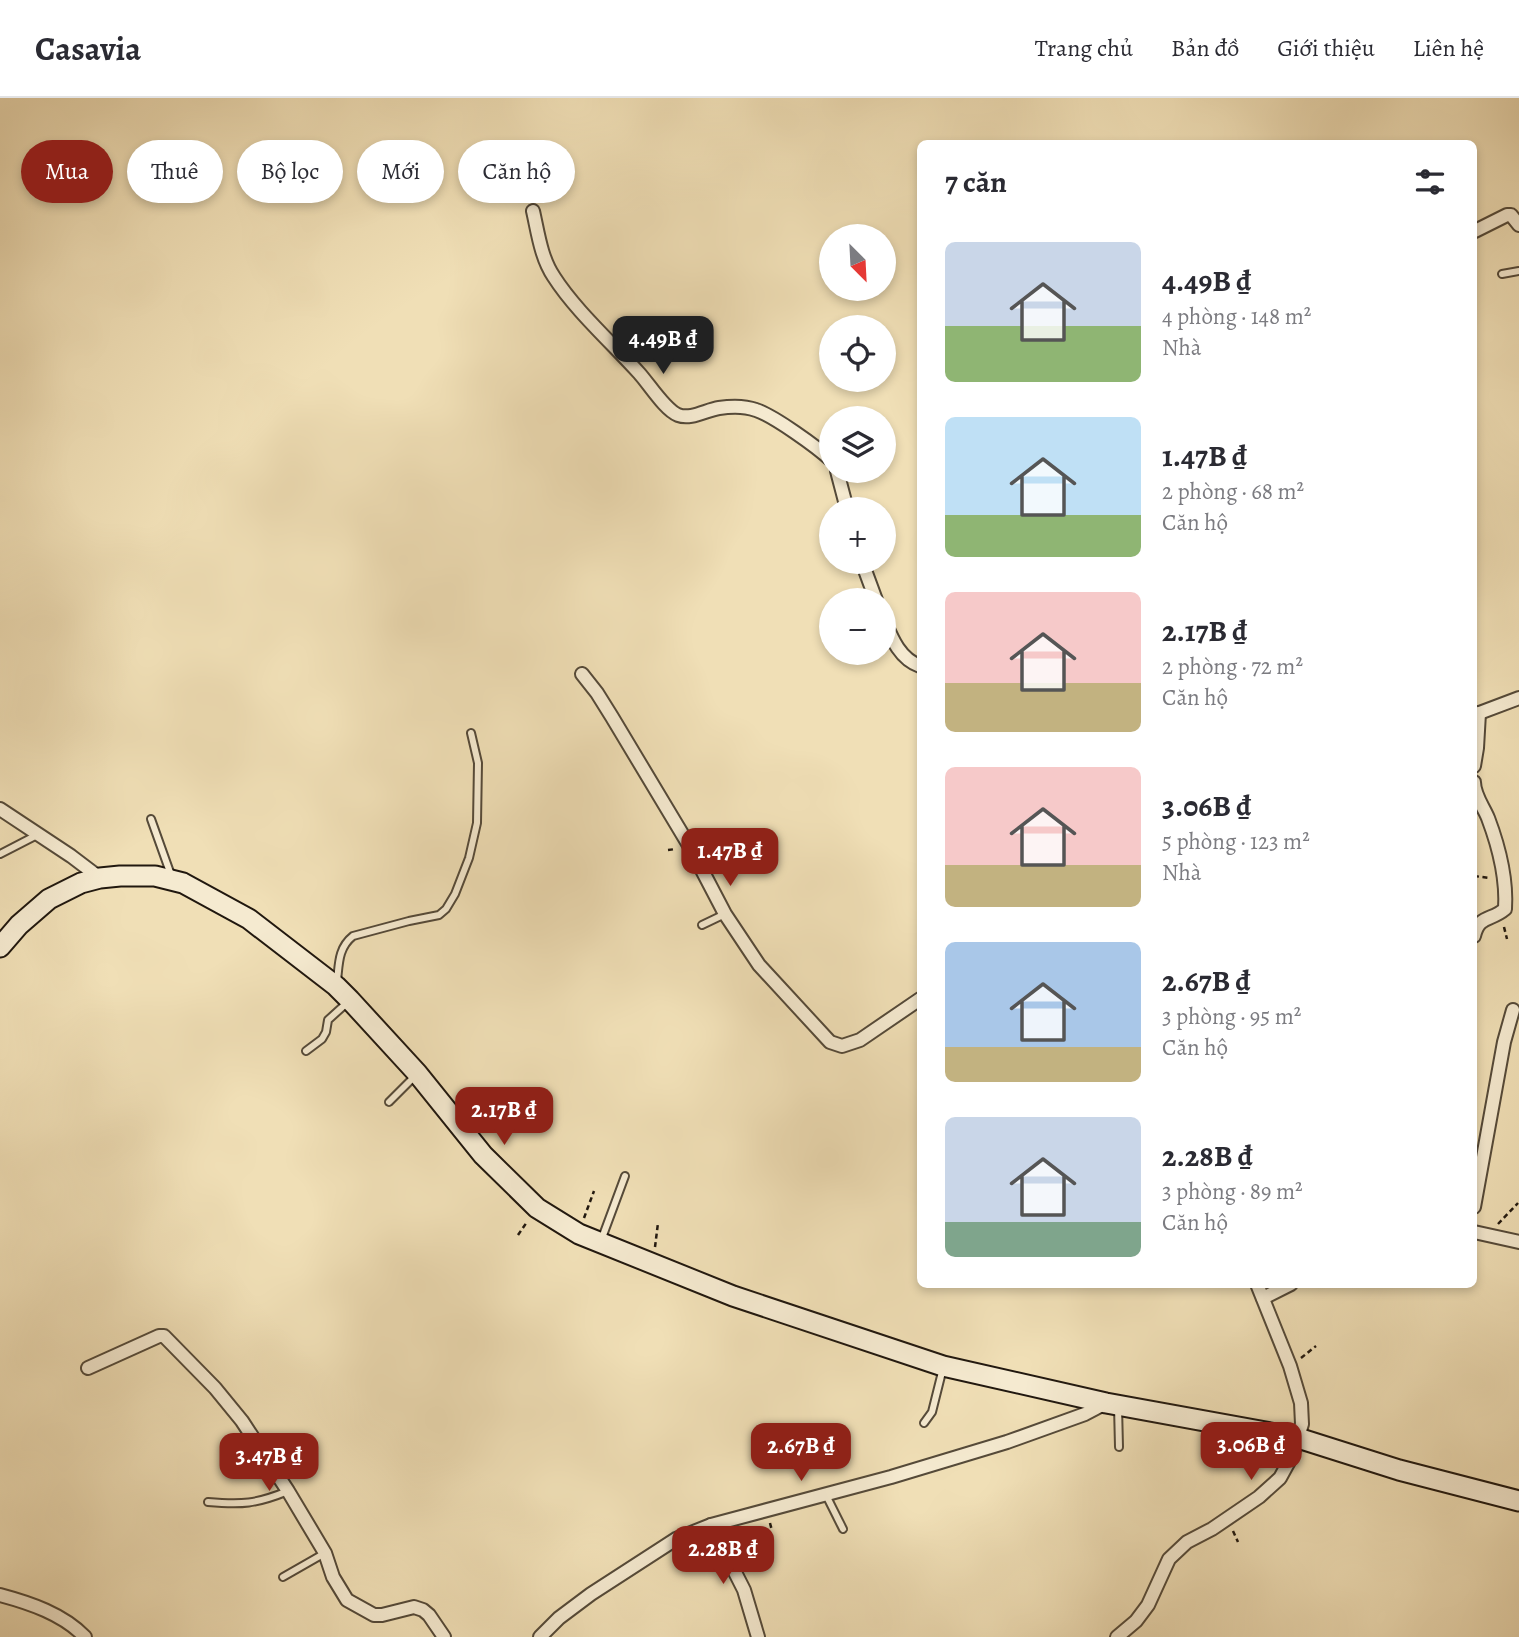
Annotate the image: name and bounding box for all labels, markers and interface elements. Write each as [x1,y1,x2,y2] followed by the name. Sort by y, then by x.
[35,26,141,71] text: Casavia
[1035,32,1133,64] text: Trang chủ
[1171,32,1239,64] text: Bản đồ
[1277,32,1375,64] text: Giới thiệu
[1413,32,1484,64] text: Liên hệ
[21,140,113,203] chip: Mua
[127,140,223,203] chip: Thuê
[237,140,343,203] chip: Bộ lọc
[357,140,444,203] chip: Mới
[458,140,575,203] chip: Căn hộ
[945,162,1007,202] text: 7 căn
[1411,163,1449,201] icon: filters
[819,224,896,301] north arrow
[819,224,896,665] map controls
[1162,261,1252,301] text: 4.49B ₫
[1001,270,1085,354] icon: home
[1162,301,1311,332] text: 4 phòng · 148 m²
[819,315,896,392] button: locate
[598,316,728,376] pin: 4.49B ₫
[629,323,697,354] text: 4.49B ₫
[1162,332,1202,363] text: Nhà
[819,406,896,483] button: layers
[1162,436,1247,476] text: 1.47B ₫
[1001,445,1085,529] icon: home
[1162,476,1304,507] text: 2 phòng · 68 m²
[819,497,896,574] button: +
[1162,507,1228,538] text: Căn hộ
[819,588,896,665] button: −
[1162,611,1248,651] text: 2.17B ₫
[1001,620,1085,704] icon: home
[1162,651,1303,682] text: 2 phòng · 72 m²
[1162,682,1228,713] text: Căn hộ
[1162,786,1252,826] text: 3.06B ₫
[1001,795,1085,879] icon: home
[1162,826,1310,857] text: 5 phòng · 123 m²
[665,828,795,888] pin: 1.47B ₫
[697,835,763,866] text: 1.47B ₫
[1162,857,1202,888] text: Nhà
[1162,961,1251,1001] text: 2.67B ₫
[1001,970,1085,1054] icon: home
[1162,1001,1301,1032] text: 3 phòng · 95 m²
[1162,1032,1228,1063] text: Căn hộ
[439,1088,569,1147] pin: 2.17B ₫
[471,1094,537,1125] text: 2.17B ₫
[1162,1136,1253,1176] text: 2.28B ₫
[1001,1145,1085,1229] icon: home
[1162,1176,1303,1207] text: 3 phòng · 89 m²
[1162,1207,1228,1238] text: Căn hộ
[1186,1422,1316,1482] pin: 3.06B ₫
[736,1424,866,1483] pin: 2.67B ₫
[1217,1429,1285,1460] text: 3.06B ₫
[767,1430,835,1461] text: 2.67B ₫
[204,1434,334,1493] pin: 3.47B ₫
[236,1440,303,1471] text: 3.47B ₫
[658,1526,788,1586] pin: 2.28B ₫
[688,1533,758,1564] text: 2.28B ₫

